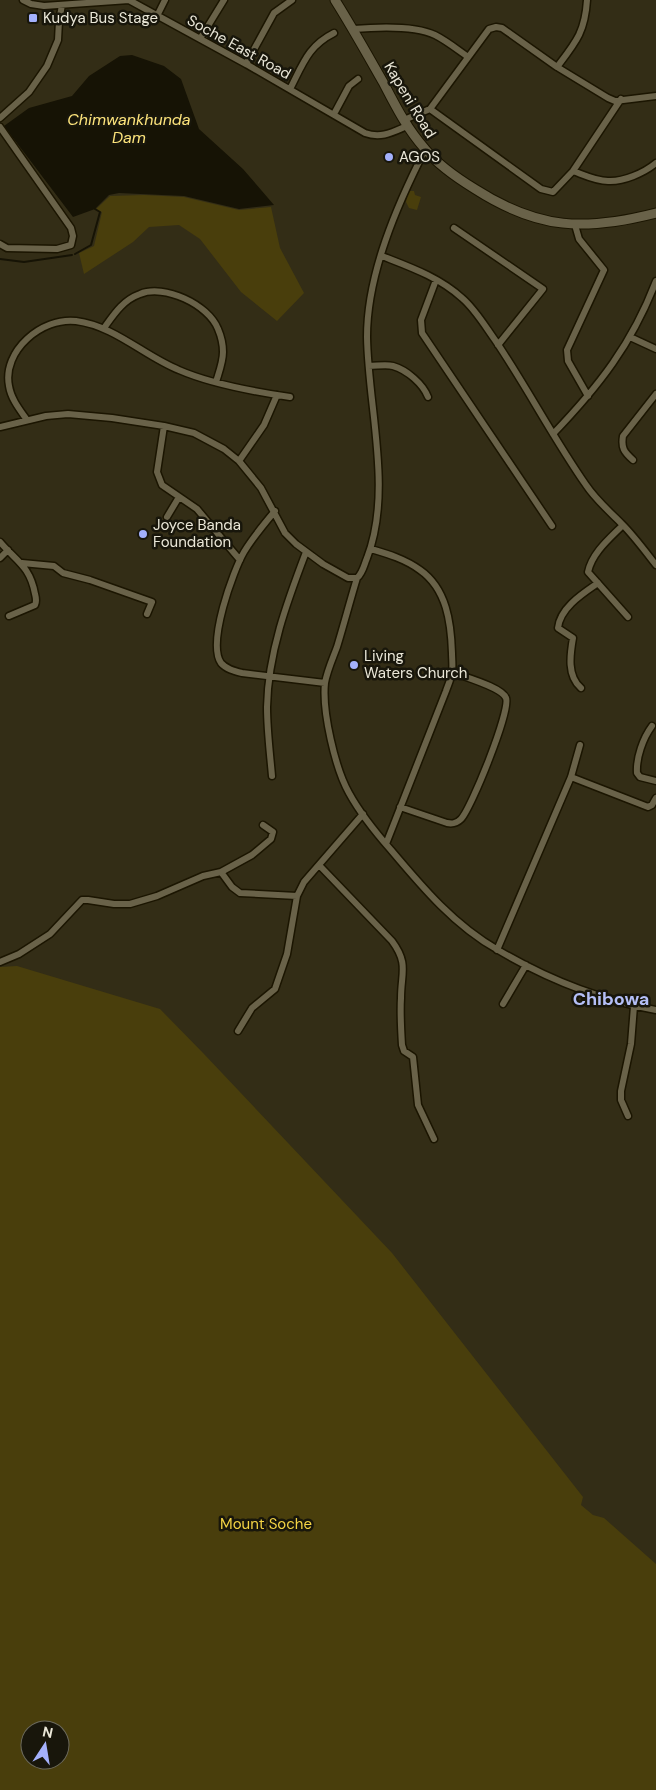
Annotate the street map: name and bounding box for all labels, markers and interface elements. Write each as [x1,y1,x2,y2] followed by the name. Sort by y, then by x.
[43,8,158,28] place label: Kudya Bus Stage
[183,10,295,84] street label: Soche East Road
[27,12,39,24] marker: Kudya Bus Stage
[379,58,441,142] street label: Kapeni Road
[67,109,191,148] water label: Chimwankhunda Dam
[399,147,440,167] place label: AGOS
[383,151,395,163] marker: AGOS
[153,515,241,552] place label: Joyce Banda Foundation
[137,528,149,540] marker: Joyce Banda Foundation
[364,646,467,683] place label: Living Waters Church
[348,659,360,671] marker: Living Waters Church
[573,987,649,1011] district label: Chibowa
[220,1514,312,1534] park label: Mount Soche
[20,1720,70,1770] north arrow
[41,1722,55,1742] text: N

